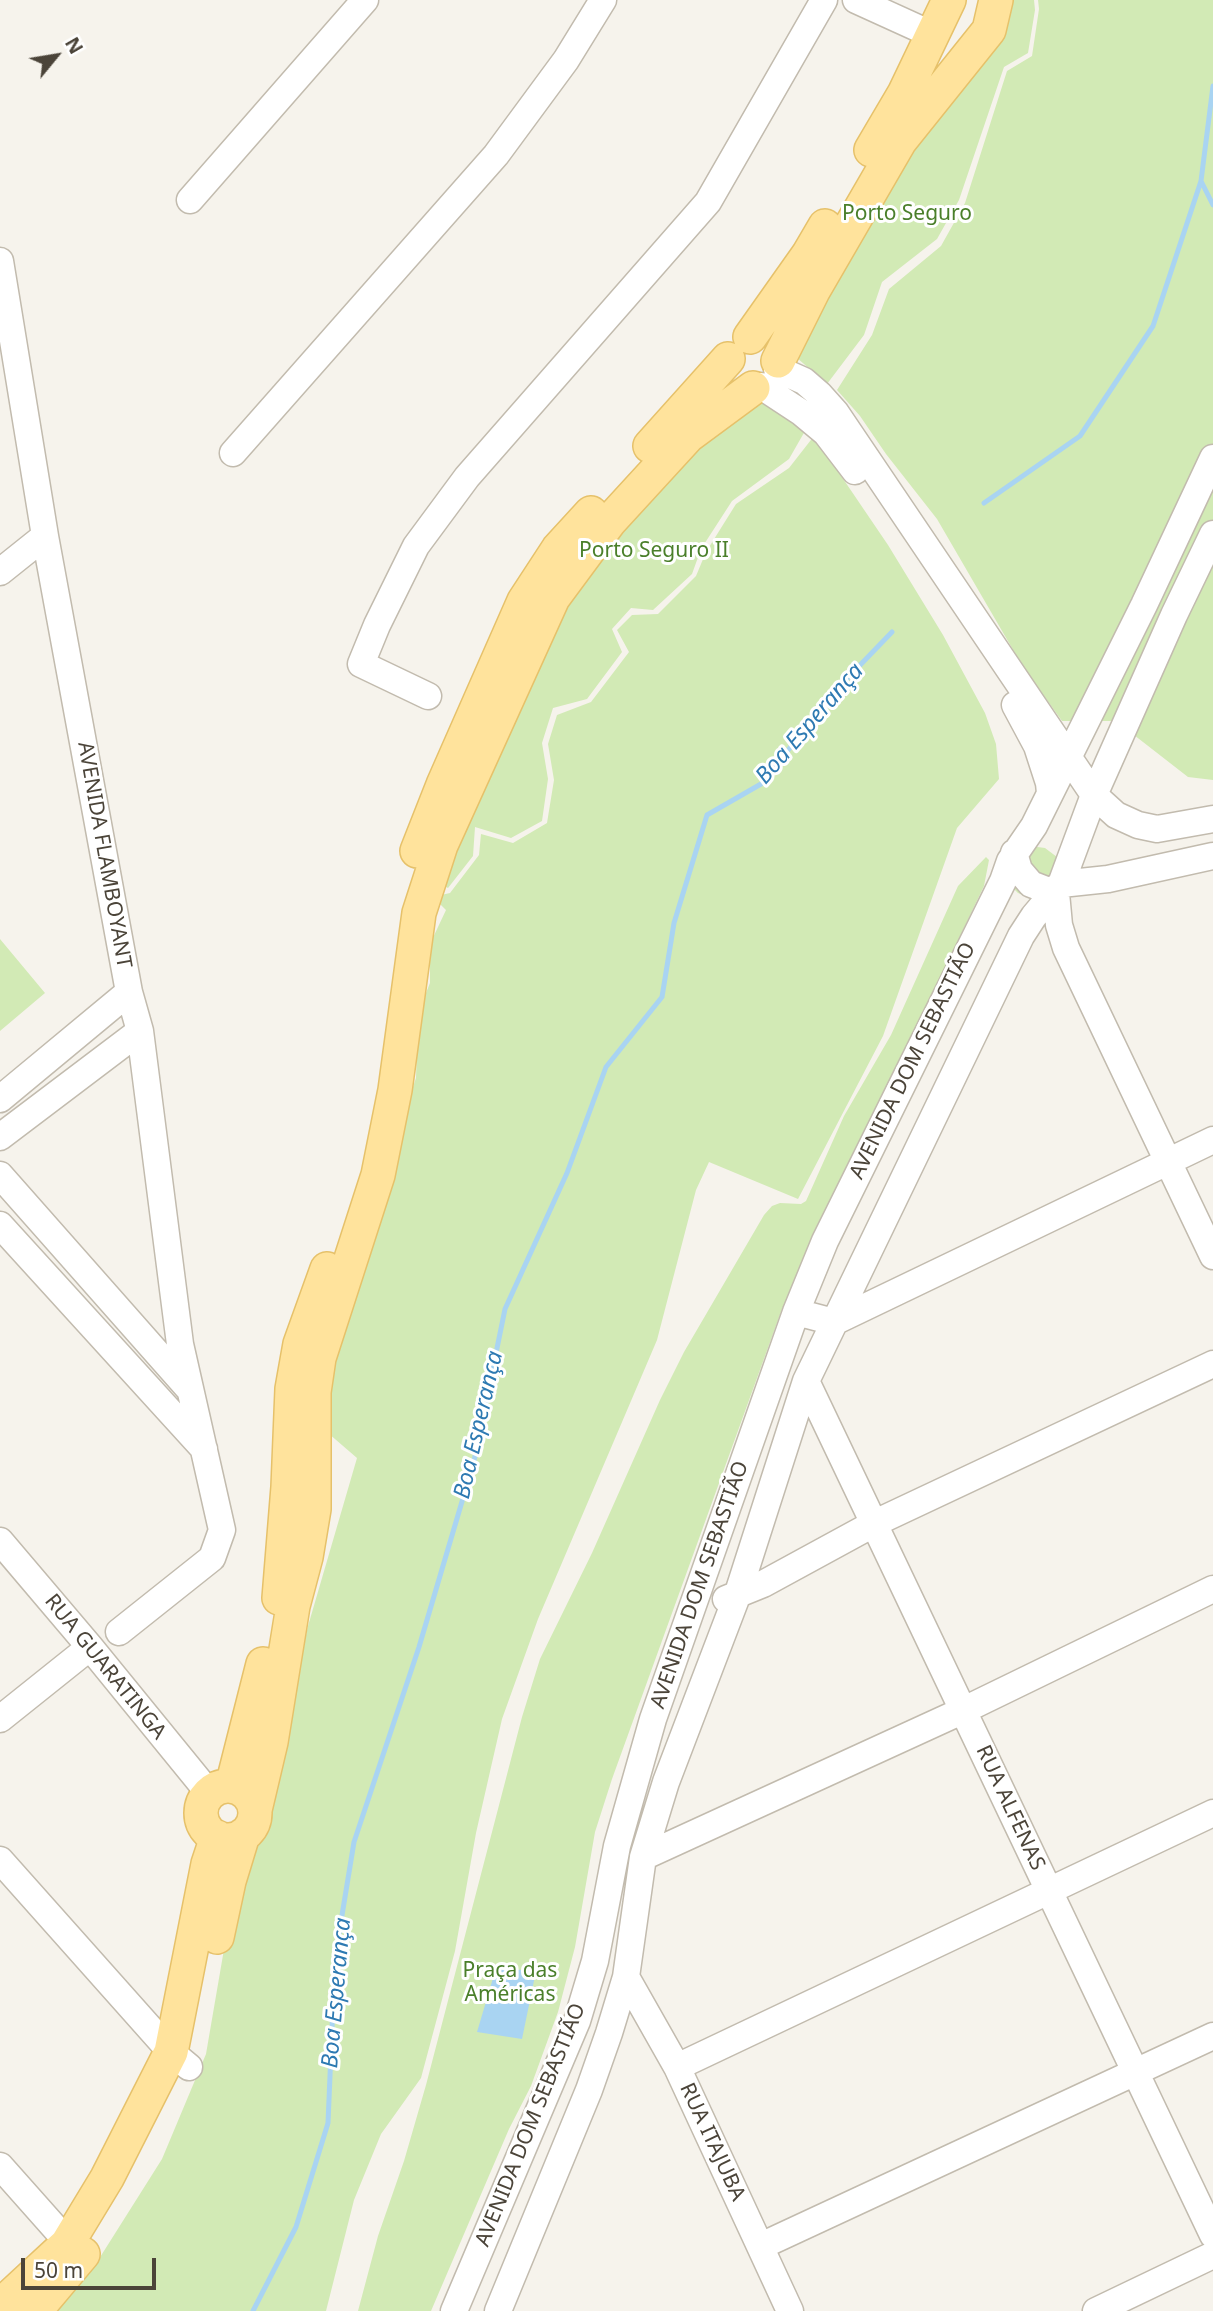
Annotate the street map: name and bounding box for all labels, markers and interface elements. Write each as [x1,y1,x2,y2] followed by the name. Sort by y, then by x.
[21,21,91,91] north arrow
[59,32,89,59] text: N
[842,201,972,227] park label: Porto Seguro
[579,538,729,564] park label: Porto Seguro II
[750,658,870,790] water label: Boa Esperança
[72,740,136,970] street label: AVENIDA FLAMBOYANT
[845,939,981,1183] street label: AVENIDA DOM SEBASTIÃO
[449,1348,509,1502] water label: Boa Esperança
[646,1458,754,1712] street label: AVENIDA DOM SEBASTIÃO
[39,1589,171,1745] street label: RUA GUARATINGA
[970,1742,1050,1874] street label: RUA ALFENAS
[317,1917,357,2069] water label: Boa Esperança
[463,1958,557,2008] park label: Praça das Américas
[471,2000,591,2250] street label: AVENIDA DOM SEBASTIÃO
[674,2079,750,2205] street label: RUA ITAJUBA
[24,2244,159,2288] scale bar
[34,2256,83,2284] text: 50 m

